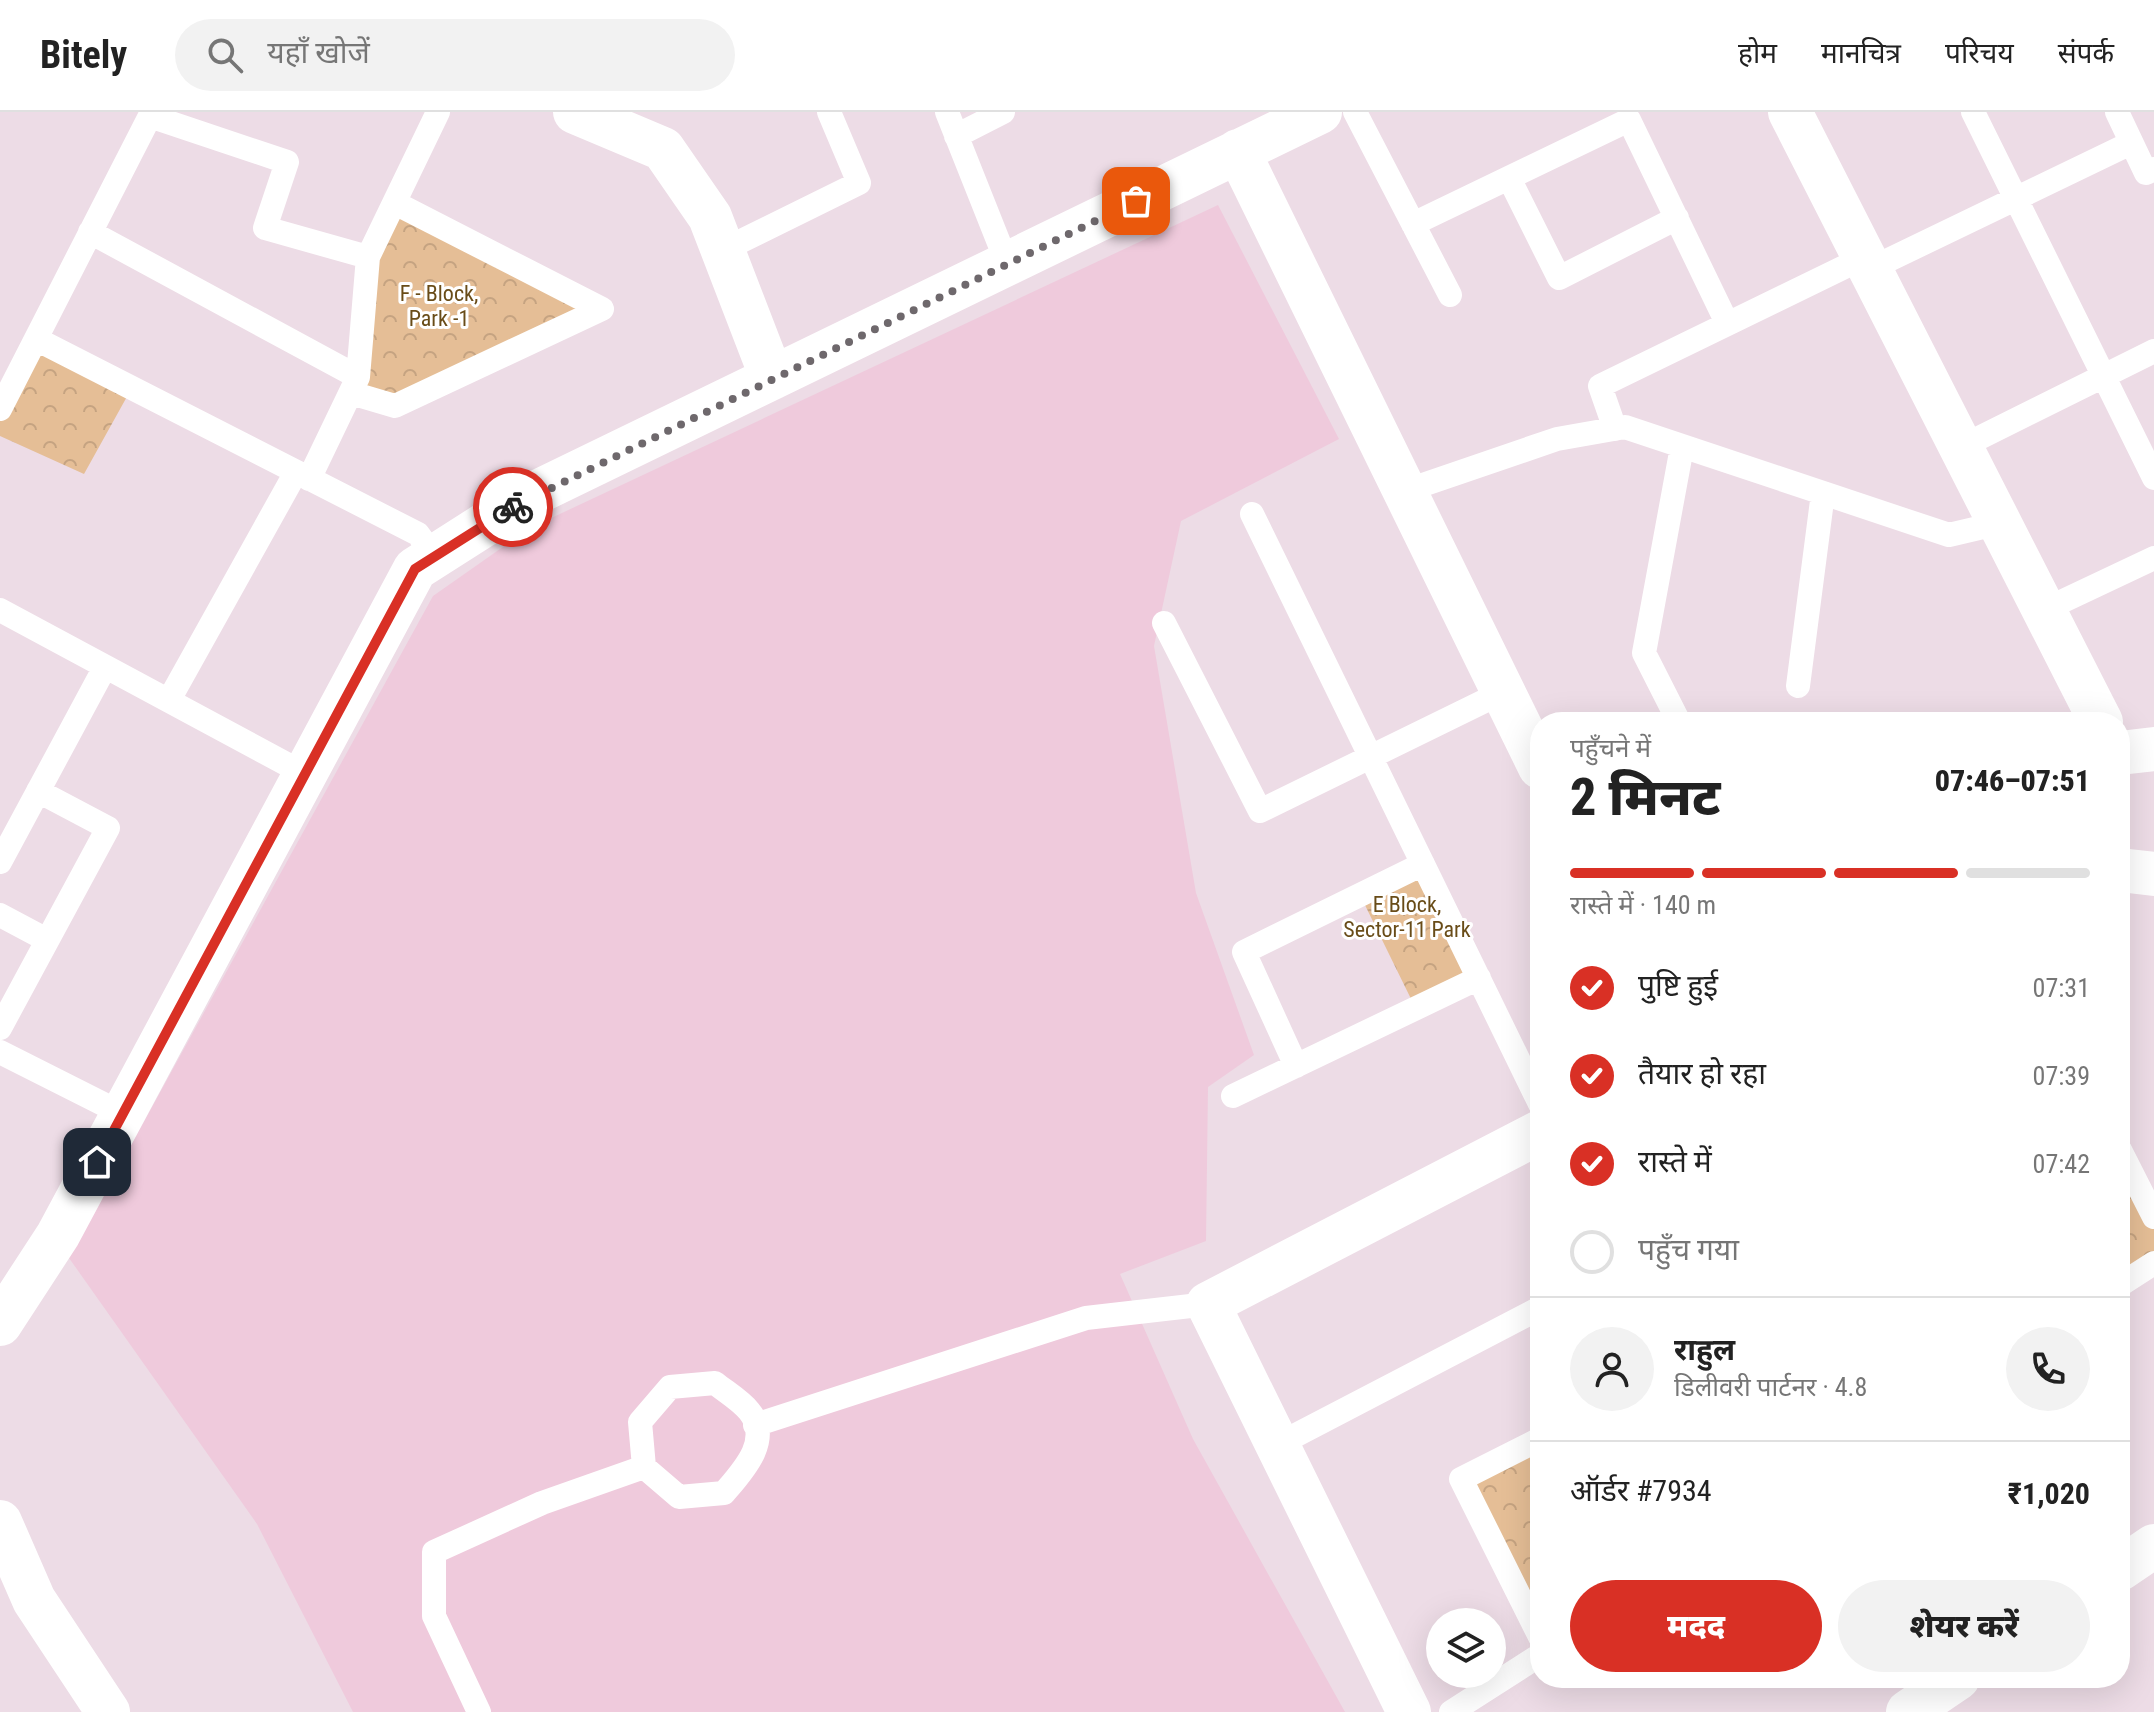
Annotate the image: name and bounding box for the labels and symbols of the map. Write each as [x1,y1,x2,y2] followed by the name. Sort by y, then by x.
[1102,167,1170,235] pin
[400,281,478,331] park label: F - Block, Park -1
[473,467,553,547] courier
[1343,892,1471,942] park label: E Block, Sector-11 Park
[63,1128,131,1196] pin

